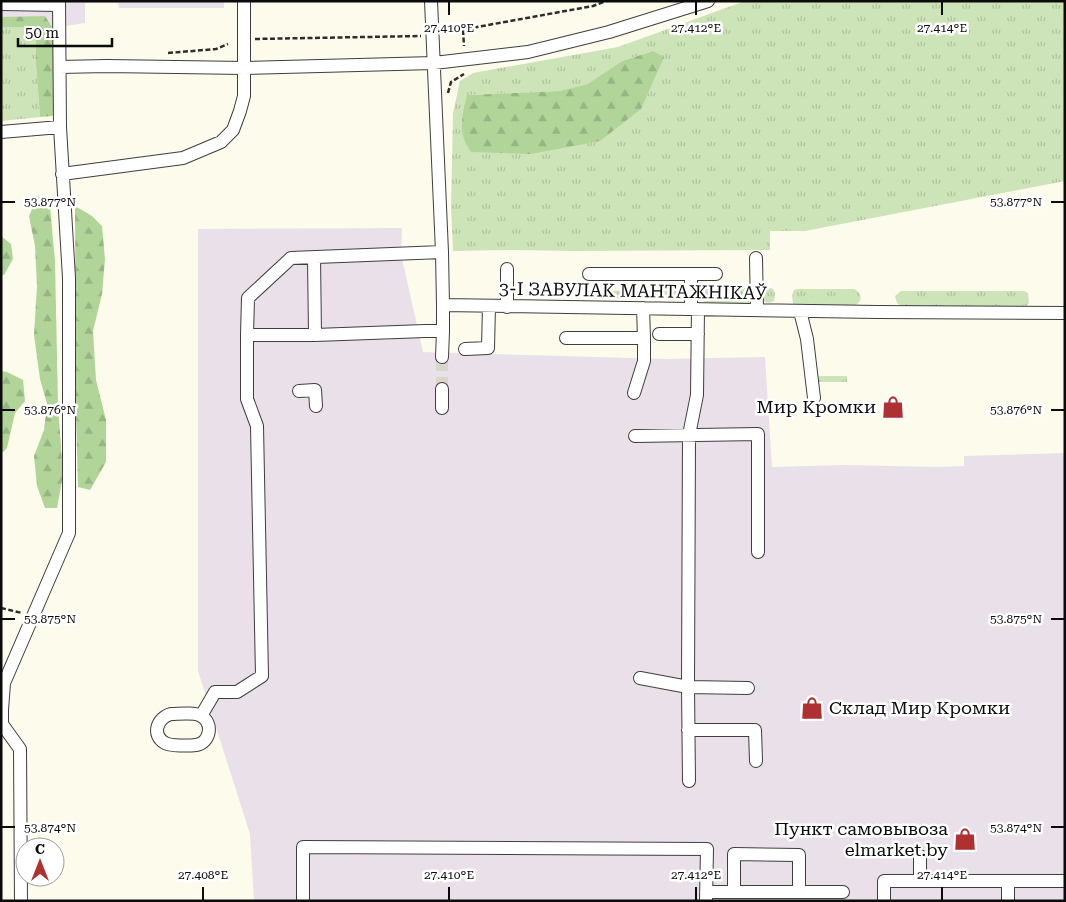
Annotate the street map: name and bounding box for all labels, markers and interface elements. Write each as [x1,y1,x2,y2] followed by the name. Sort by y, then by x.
[18,15,111,47] scale bar
[424,21,474,35] text: 27.410°E
[671,21,721,35] text: 27.412°E
[917,21,967,35] text: 27.414°E
[25,24,60,42] text: 50 m
[24,195,76,209] text: 53.877°N
[990,195,1042,209] text: 53.877°N
[499,278,768,303] street label: 3-І ЗАВУЛАК МАНТАЖНІКАЎ
[880,394,906,420] shop icon: Мир Кромки
[757,396,876,417] place label: Мир Кромки
[24,403,76,417] text: 53.876°N
[990,403,1042,417] text: 53.876°N
[24,612,76,626] text: 53.875°N
[990,612,1042,626] text: 53.875°N
[799,695,825,721] shop icon: Склад Мир Кромки
[829,697,1010,718] place label: Склад Мир Кромки
[774,818,948,860] place label: Пункт самовывоза elmarket.by
[24,821,76,835] text: 53.874°N
[990,821,1042,835] text: 53.874°N
[952,826,978,852] shop icon: Пункт самовывоза elmarket.by
[15,837,65,887] north arrow
[35,841,45,857] text: С
[178,868,228,882] text: 27.408°E
[424,868,474,882] text: 27.410°E
[671,868,721,882] text: 27.412°E
[917,868,967,882] text: 27.414°E

